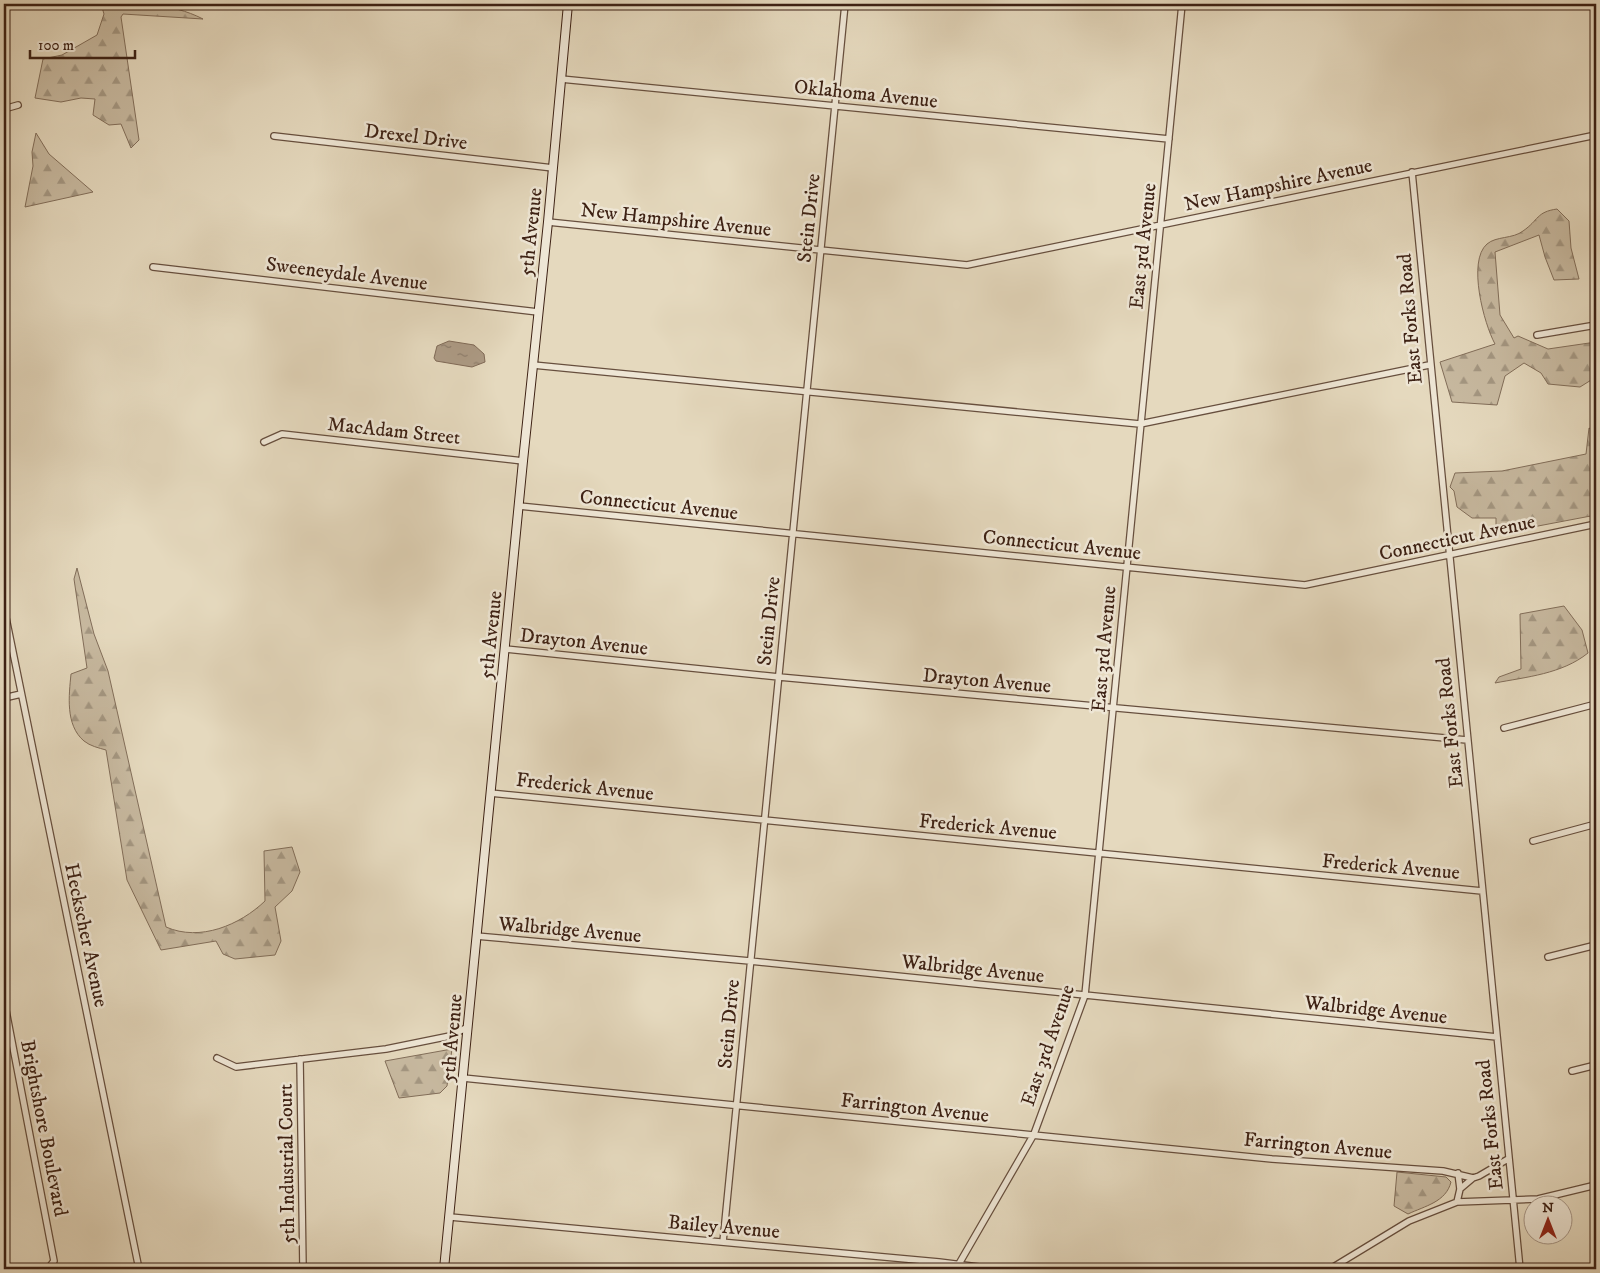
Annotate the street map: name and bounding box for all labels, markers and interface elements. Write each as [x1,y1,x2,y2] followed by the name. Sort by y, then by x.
[30,28,135,60] scale bar
[38,36,74,55] text: 100 m
[793,75,939,114] street label: Oklahoma Avenue
[363,119,469,156] street label: Drexel Drive
[1182,153,1375,218] street label: New Hampshire Avenue
[792,172,827,264] street label: Stein Drive
[1124,182,1163,311] street label: East 3rd Avenue
[514,187,549,278] street label: 5th Avenue
[579,198,772,243] street label: New Hampshire Avenue
[265,252,429,297] street label: Sweeneydale Avenue
[1392,253,1429,385] street label: East Forks Road
[326,412,461,451] street label: MacAdam Street
[578,485,739,526] street label: Connecticut Avenue
[1377,510,1538,567] street label: Connecticut Avenue
[981,525,1142,566] street label: Connecticut Avenue
[752,575,787,667] street label: Stein Drive
[1087,585,1122,713] street label: East 3rd Avenue
[474,590,509,681] street label: 5th Avenue
[519,623,649,662] street label: Drayton Avenue
[1431,656,1470,789] street label: East Forks Road
[922,663,1052,700] street label: Drayton Avenue
[515,768,655,807] street label: Frederick Avenue
[918,809,1058,846] street label: Frederick Avenue
[1321,849,1461,886] street label: Frederick Avenue
[58,861,113,1010] street label: Heckscher Avenue
[496,912,642,949] street label: Walbridge Avenue
[899,949,1045,989] street label: Walbridge Avenue
[713,978,746,1070] street label: Stein Drive
[1016,981,1081,1110] street label: East 3rd Avenue
[1302,990,1448,1030] street label: Walbridge Avenue
[436,993,469,1083] street label: 5th Avenue
[14,1038,73,1219] street label: Brightshore Boulevard
[1471,1058,1510,1191] street label: East Forks Road
[274,1084,301,1244] street label: 5th Industrial Court
[839,1088,990,1129] street label: Farrington Avenue
[1243,1128,1393,1165] street label: Farrington Avenue
[1522,1196,1572,1246] north arrow
[1542,1199,1554,1217] text: N
[667,1210,781,1245] street label: Bailey Avenue

